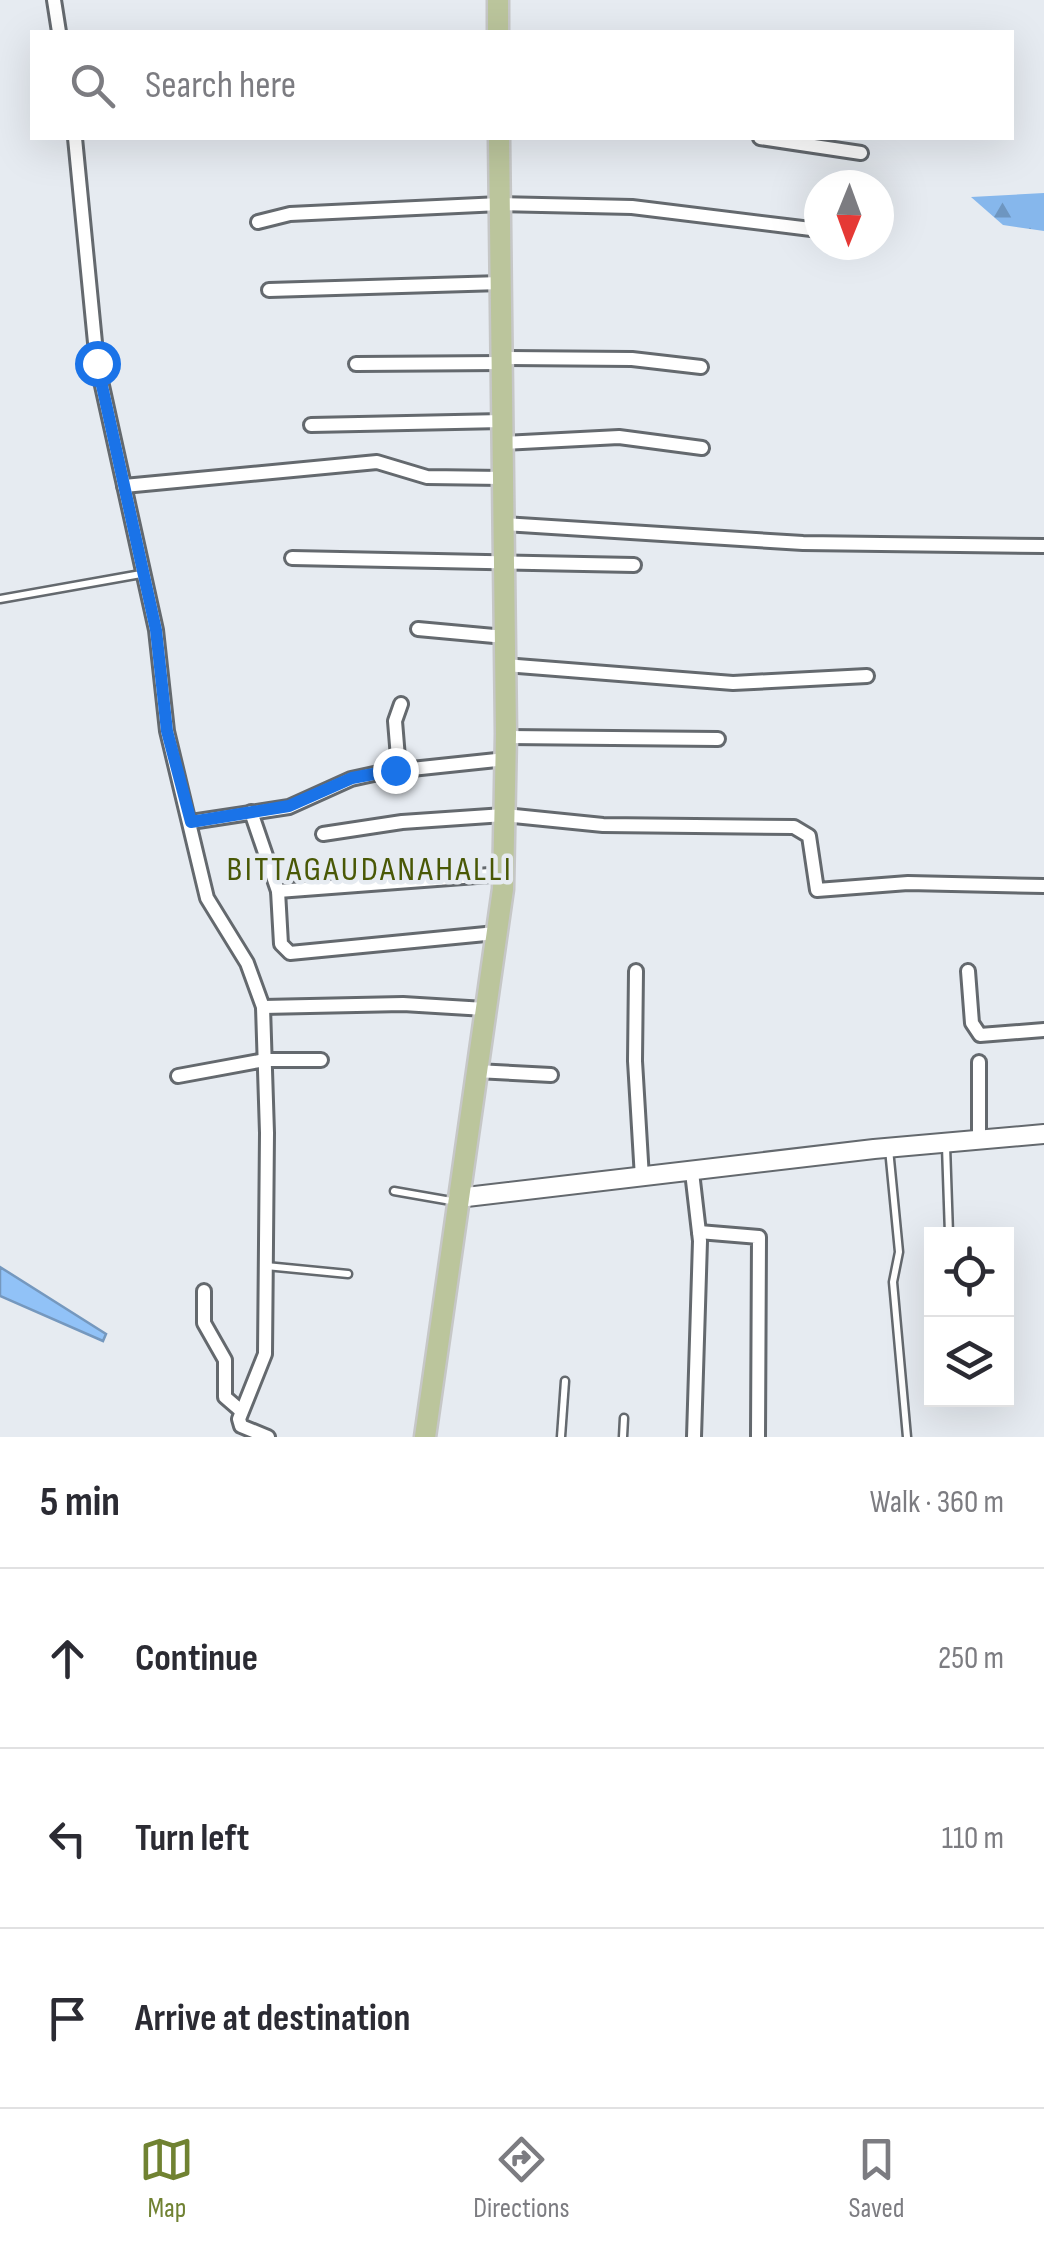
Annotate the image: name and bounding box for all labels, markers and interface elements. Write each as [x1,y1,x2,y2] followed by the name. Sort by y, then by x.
[30,30,1014,140] search box
[65,58,120,113] icon: search
[145,63,296,108] text: Search here
[804,170,894,260] north arrow
[75,341,121,387] route start
[373,748,419,794] route end
[227,848,513,891] district label: BITTAGAUDANAHALLI
[924,1227,1014,1407] map controls
[924,1227,1014,1317] button: locate
[924,1317,1014,1407] button: layers
[40,1477,120,1528] text: 5 min
[870,1483,1004,1522] text: Walk · 360 m
[40,1631,95,1686] icon: ahead
[135,1636,258,1681] text: Continue
[938,1639,1004,1678] text: 250 m
[40,1811,95,1866] icon: left
[135,1816,249,1861] text: Turn left
[942,1819,1004,1858] text: 110 m
[40,1991,95,2046] icon: arrive
[135,1996,410,2041] text: Arrive at destination
[139,2132,194,2225] tab: Map
[473,2132,570,2225] tab: Directions
[848,2132,905,2225] tab: Saved

